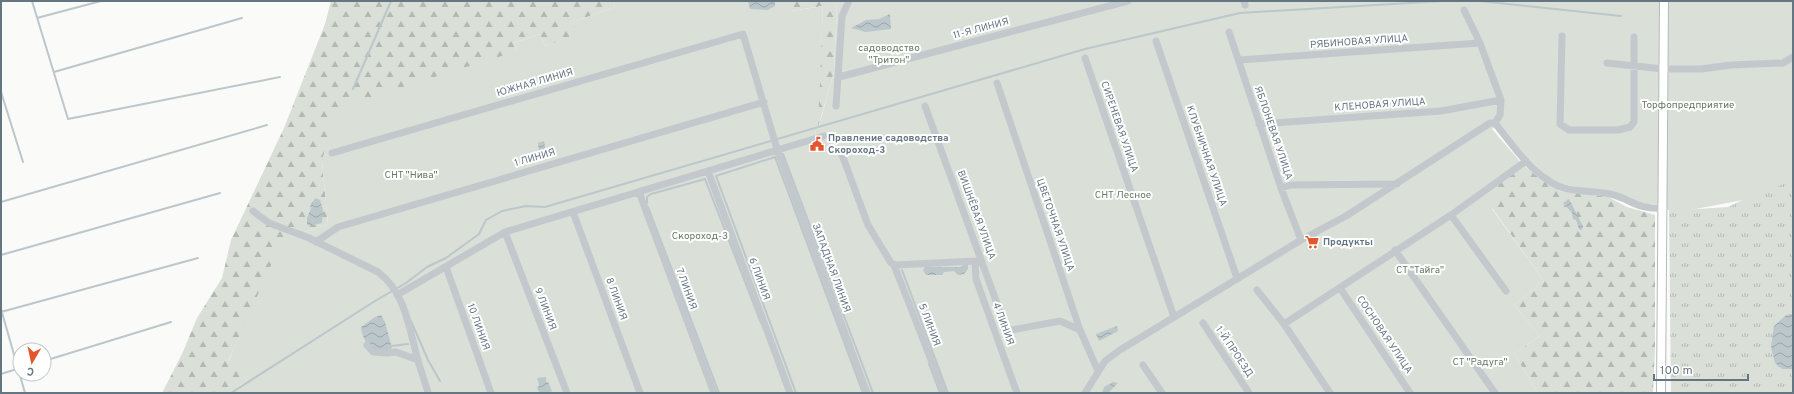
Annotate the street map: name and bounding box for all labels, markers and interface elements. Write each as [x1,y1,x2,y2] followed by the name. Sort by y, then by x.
[952,15,1010,43] street label: 11-Я ЛИНИЯ
[1310,32,1409,52] street label: РЯБИНОВАЯ УЛИЦА
[858,42,920,67] park label: садоводство "Тритон"
[495,66,575,100] street label: ЮЖНАЯ ЛИНИЯ
[1097,80,1141,175] street label: СИРЕНЕВАЯ УЛИЦА
[1251,84,1295,182] street label: ЯБЛОНЕВАЯ УЛИЦА
[1334,95,1426,115] street label: КЛЕНОВАЯ УЛИЦА
[1642,99,1734,112] park label: Торфопредприятие
[1183,104,1229,208] street label: КЛУБНИЧНАЯ УЛИЦА
[828,132,949,157] place label: Правление садоводства Скороход-3
[809,136,825,152] public building icon: Правление садоводства Скороход-3
[513,146,557,170] street label: 1 ЛИНИЯ
[385,169,437,182] park label: СНТ "Нива"
[954,169,998,262] street label: ВИШНЁВАЯ УЛИЦА
[1033,177,1077,273] street label: ЦВЕТОЧНАЯ УЛИЦА
[1095,189,1151,202] park label: СНТ Лесное
[809,222,853,314] street label: ЗАПАДНАЯ ЛИНИЯ
[672,230,728,243] park label: Скороход-3
[1304,234,1320,250] supermarket icon: Продукты
[1323,236,1373,249] place label: Продукты
[745,256,773,302] street label: 6 ЛИНИЯ
[1396,264,1444,277] park label: СТ "Тайга"
[673,267,699,311] street label: 7 ЛИНИЯ
[602,276,630,322] street label: 8 ЛИНИЯ
[531,286,559,332] street label: 9 ЛИНИЯ
[1353,294,1415,377] street label: СОСНОВАЯ УЛИЦА
[989,301,1017,347] street label: 4 ЛИНИЯ
[464,302,492,352] street label: 10 ЛИНИЯ
[915,302,943,348] street label: 5 ЛИНИЯ
[1212,324,1256,380] street label: 1-Й ПРОЕЗД
[12,342,52,382] north arrow
[1452,356,1508,369] park label: СТ "Радуга"
[1654,356,1748,382] scale bar
[26,363,35,378] text: С
[1660,363,1693,379] text: 100 m

